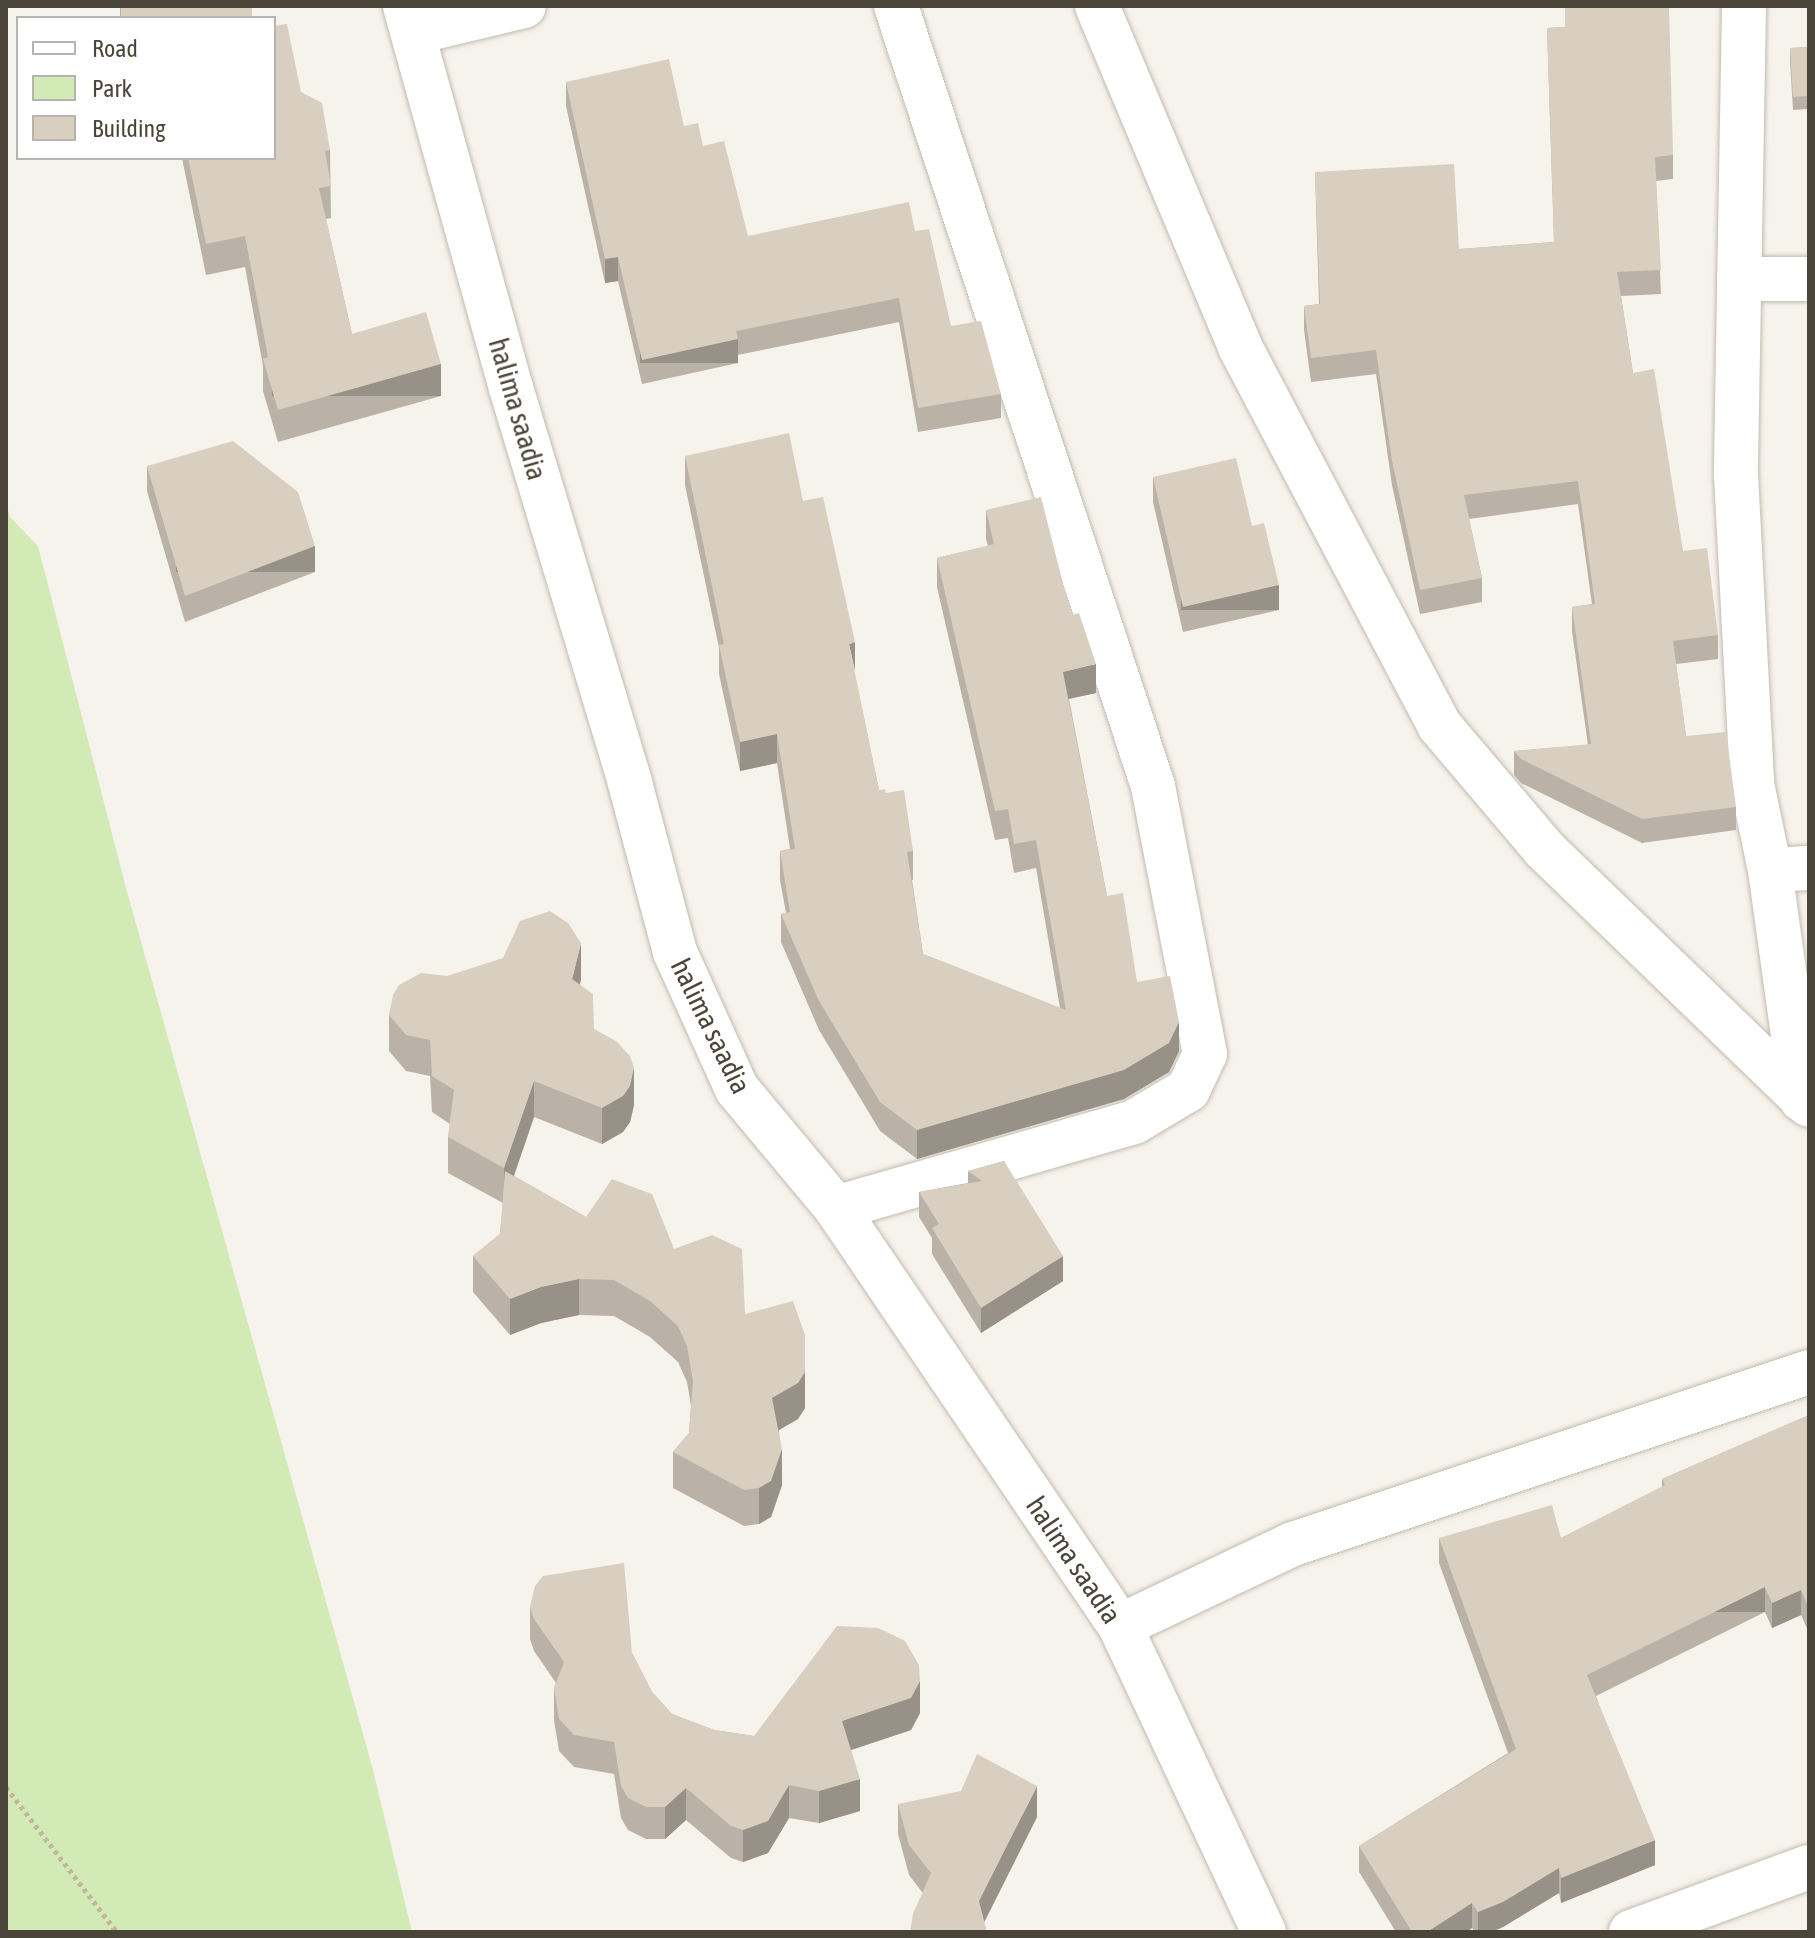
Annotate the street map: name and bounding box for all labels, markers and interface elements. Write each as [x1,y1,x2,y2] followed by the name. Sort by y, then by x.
[16,16,276,160] legend
[92,35,138,62] text: Road
[92,75,132,102] text: Park
[92,115,165,142] text: Building
[482,334,554,484] street label: halima saadia
[664,953,758,1099] street label: halima saadia
[1019,1490,1129,1630] street label: halima saadia

